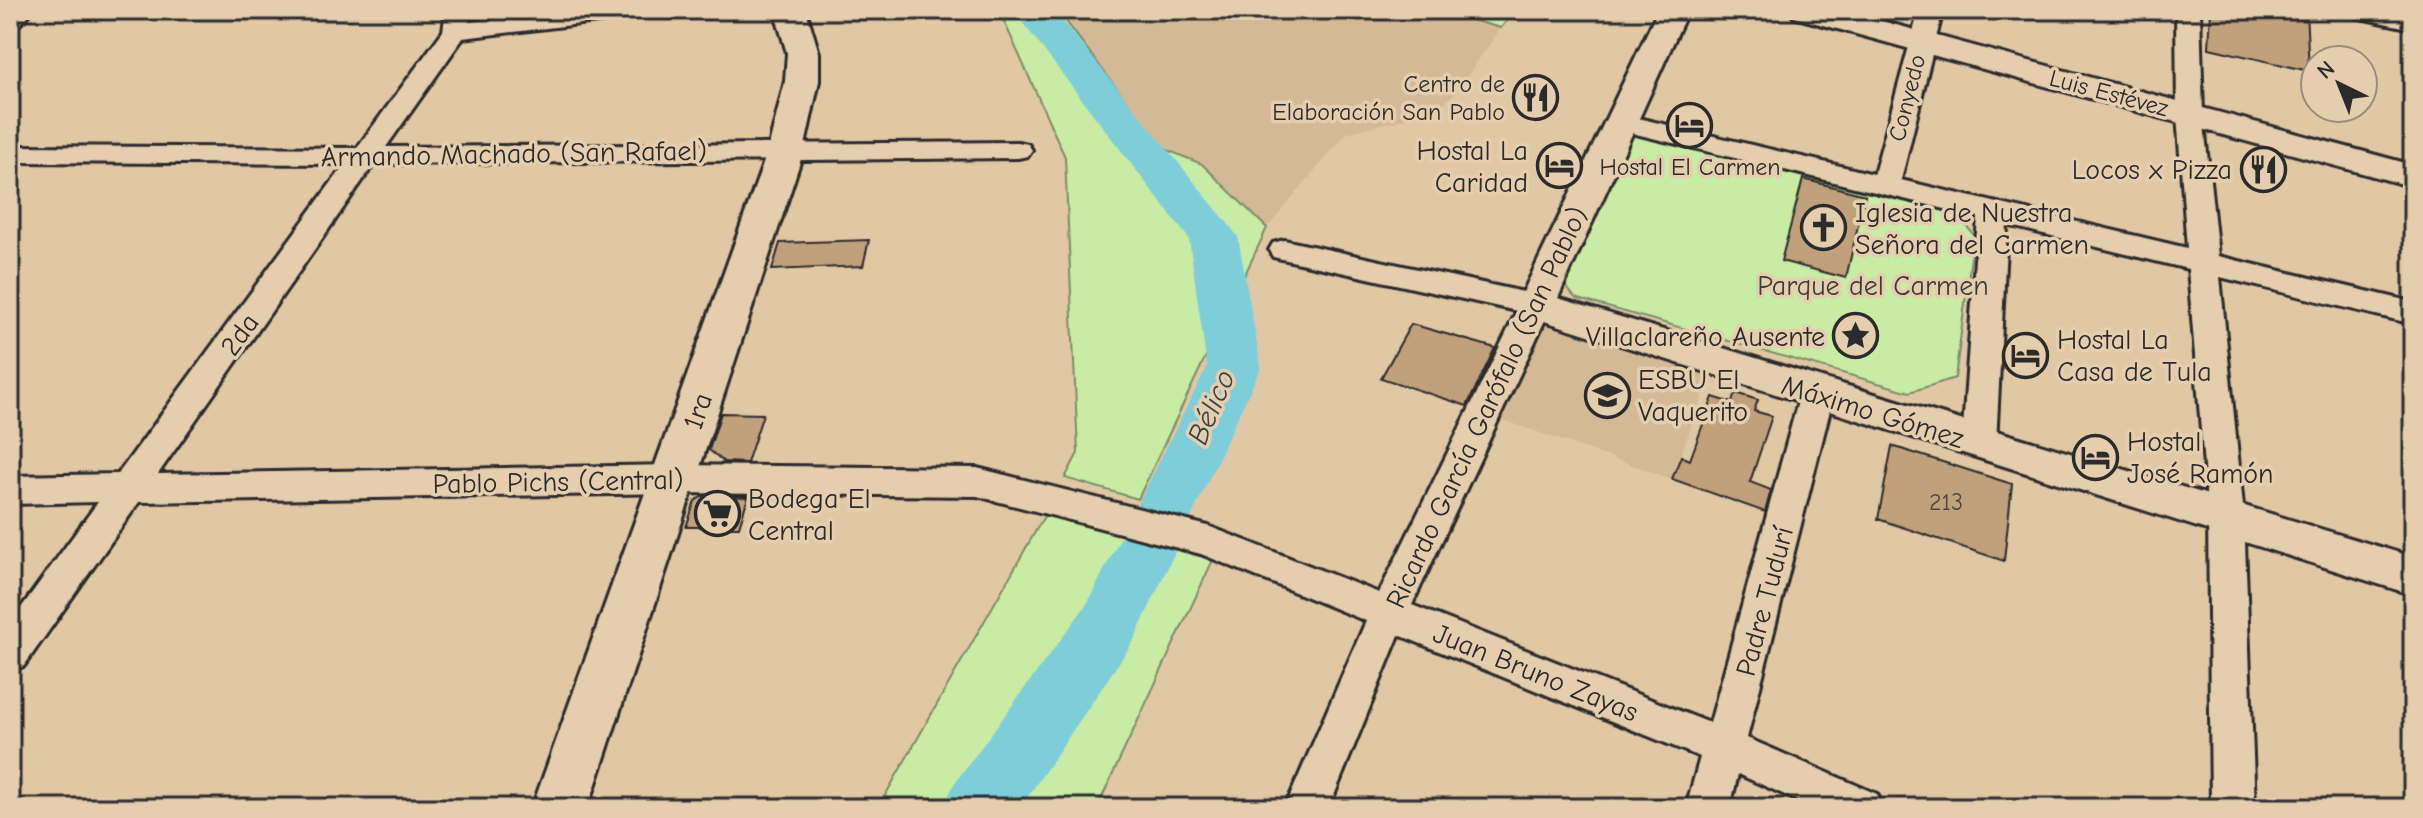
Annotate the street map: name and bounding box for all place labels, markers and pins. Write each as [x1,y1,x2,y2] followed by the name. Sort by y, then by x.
[1272,70,1505,126] place label: Centro de Elaboración San Pablo
[1512,74,1560,122] restaurant icon: Centro de Elaboración San Pablo
[1666,101,1714,149] hotel icon: Hostal El Carmen
[1416,135,1528,199] place label: Hostal La Caridad
[1535,142,1583,190] hotel icon: Hostal La Caridad
[2239,145,2287,193] restaurant icon: Locos x Pizza
[1599,153,1781,181] place label: Hostal El Carmen
[2072,154,2232,186] place label: Locos x Pizza
[1855,197,2089,261] place label: Iglesia de Nuestra Señora del Carmen
[1800,204,1848,252] church icon: Iglesia de Nuestra Señora del Carmen
[1832,312,1880,360] place icon: Villaclareño Ausente
[1586,321,1825,353] place label: Villaclareño Ausente
[2057,324,2212,388] place label: Hostal La Casa de Tula
[2002,331,2050,379] hotel icon: Hostal La Casa de Tula
[1638,364,1748,428] place label: ESBU El Vaquerito
[1583,371,1631,419] school or university icon: ESBU El Vaquerito
[2127,426,2274,490] place label: Hostal José Ramón
[2072,433,2120,481] hotel icon: Hostal José Ramón
[748,483,871,547] place label: Bodega El Central
[693,490,741,538] supermarket icon: Bodega El Central

